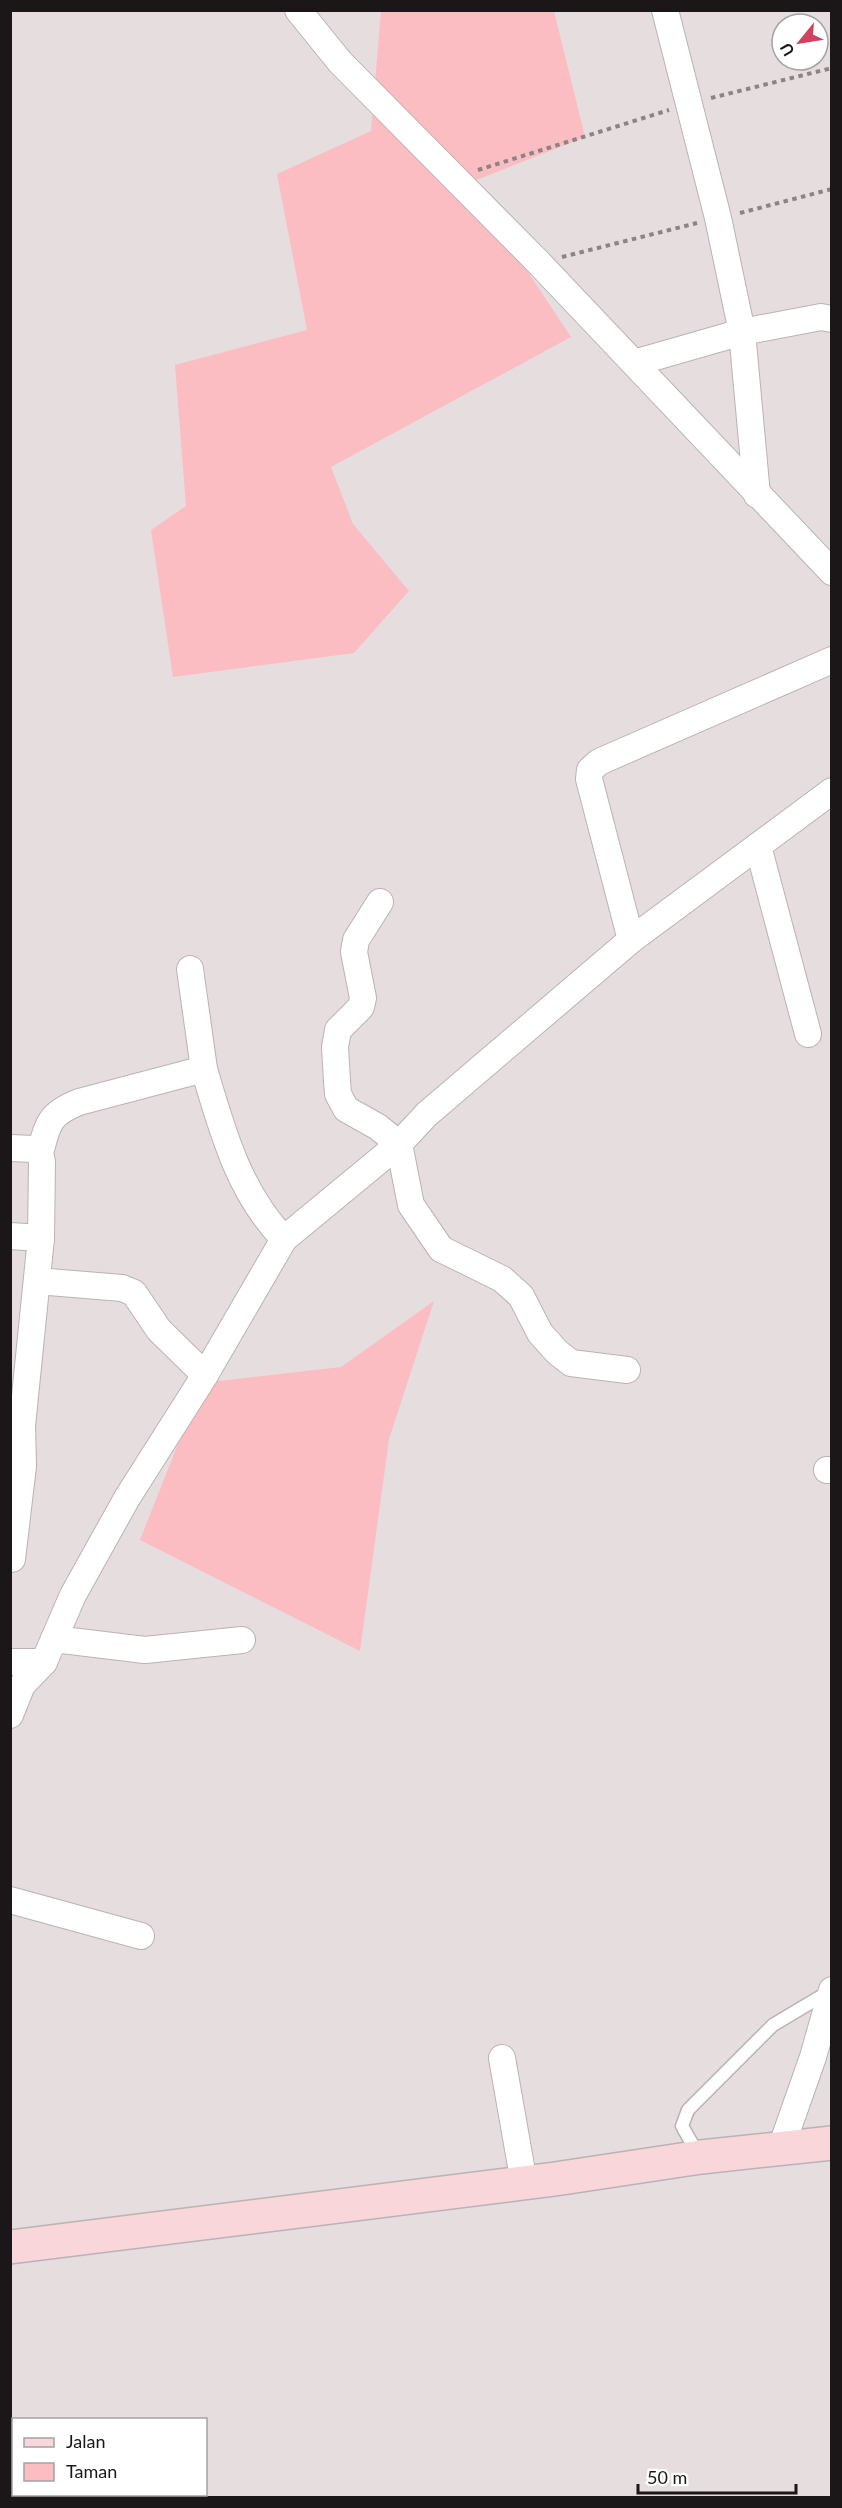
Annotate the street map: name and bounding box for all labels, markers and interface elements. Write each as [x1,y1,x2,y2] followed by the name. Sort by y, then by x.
[770,12,830,72] north arrow
[775,40,798,60] text: U
[12,2418,207,2496] legend
[66,2430,105,2452] text: Jalan
[638,2457,796,2495] scale bar
[66,2460,117,2482] text: Taman
[647,2466,687,2488] text: 50 m

